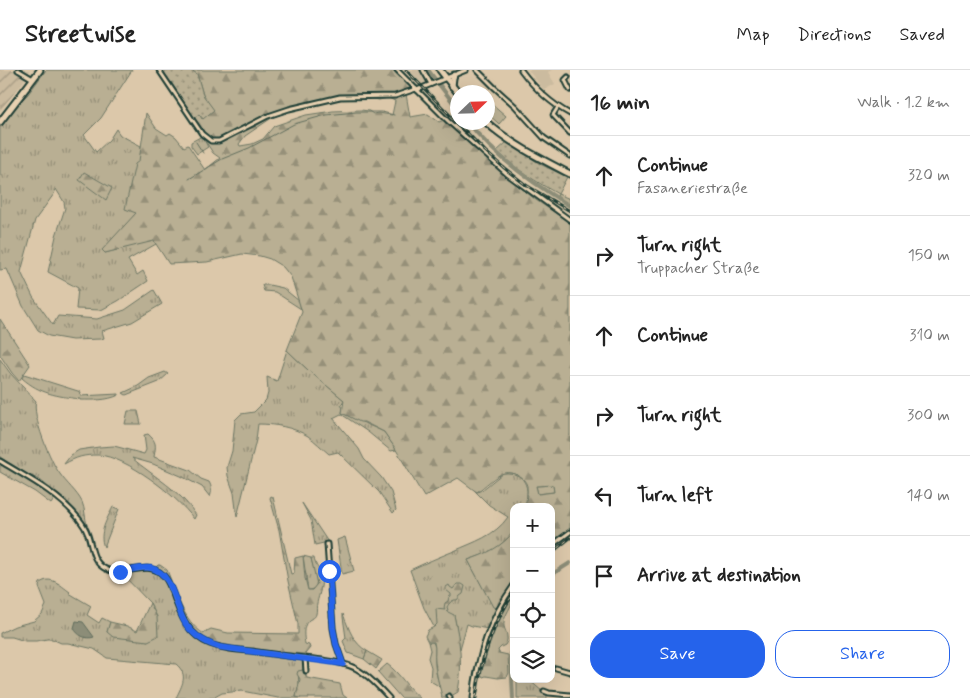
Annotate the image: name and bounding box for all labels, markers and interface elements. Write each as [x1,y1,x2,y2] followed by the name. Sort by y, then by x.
[25,19,136,50] text: Streetwise
[737,23,770,47] text: Map
[798,23,872,47] text: Directions
[900,23,945,47] text: Saved
[450,85,495,130] north arrow
[590,89,650,117] text: 16 min
[857,92,950,113] text: Walk · 1.2 km
[637,153,708,178] text: Continue
[590,162,618,190] icon: ahead
[908,165,950,186] text: 320 m
[637,178,748,199] text: Fasaneriestraße
[637,233,721,258] text: Turn right
[590,242,618,270] icon: right
[908,245,950,266] text: 150 m
[637,258,760,279] text: Truppacher Straße
[590,322,618,350] icon: ahead
[637,323,708,348] text: Continue
[909,325,950,346] text: 310 m
[590,402,618,430] icon: right
[637,403,721,428] text: Turn right
[907,405,950,426] text: 300 m
[590,482,618,510] icon: left
[637,483,713,508] text: Turn left
[906,485,950,506] text: 140 m
[510,503,555,683] map controls
[510,503,555,548] button: +
[510,548,555,593] button: −
[318,560,341,583] route start
[109,561,132,584] route end
[590,562,618,590] icon: arrive
[637,563,801,588] text: Arrive at destination
[510,593,555,638] button: locate
[590,630,765,678] button: Save
[775,630,950,678] button: Share
[510,638,555,683] button: layers

